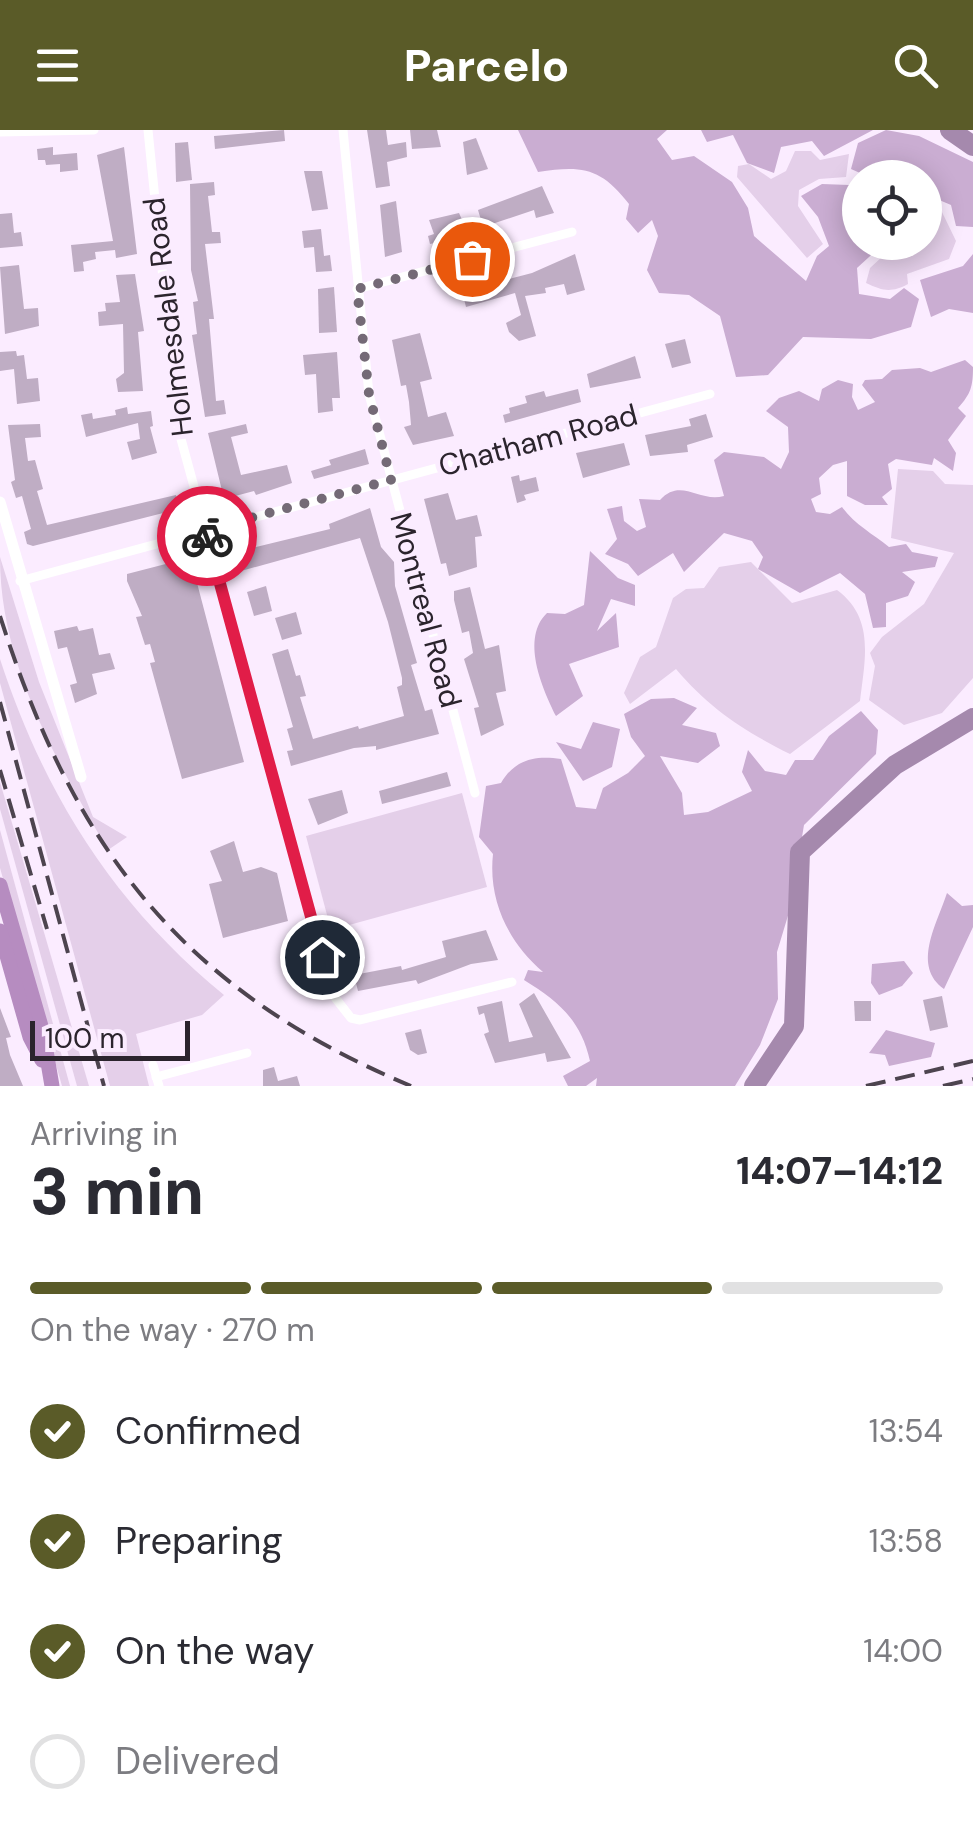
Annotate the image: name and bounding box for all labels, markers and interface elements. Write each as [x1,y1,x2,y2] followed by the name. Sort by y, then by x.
[404,36,569,95] text: Parcelo
[30,38,85,93] icon: menu
[888,38,943,93] icon: search
[842,160,942,260] map controls
[842,160,942,260] button: locate
[134,195,202,439] street label: Holmesdale Road
[430,217,515,302] pin
[445,232,500,287] icon: bag
[434,395,642,485] street label: Chatham Road
[157,486,257,586] courier
[381,508,471,712] street label: Montreal Road
[180,509,235,564] icon: bike
[280,915,365,1000] pin
[295,930,350,985] icon: home
[30,1016,190,1060] scale bar
[45,1020,124,1057] text: 100 m
[30,1113,178,1155] text: Arriving in
[736,1146,943,1196] text: 14:07–14:12
[30,1150,204,1234] text: 3 min
[30,1309,315,1351] text: On the way · 270 m
[30,1404,85,1459] icon: check
[115,1406,301,1456] text: Confirmed
[869,1410,943,1452] text: 13:54
[30,1514,85,1569] icon: check
[115,1516,283,1566] text: Preparing
[869,1520,943,1562] text: 13:58
[30,1624,85,1679] icon: check
[115,1626,314,1676] text: On the way
[863,1630,943,1672] text: 14:00
[115,1736,280,1786] text: Delivered

